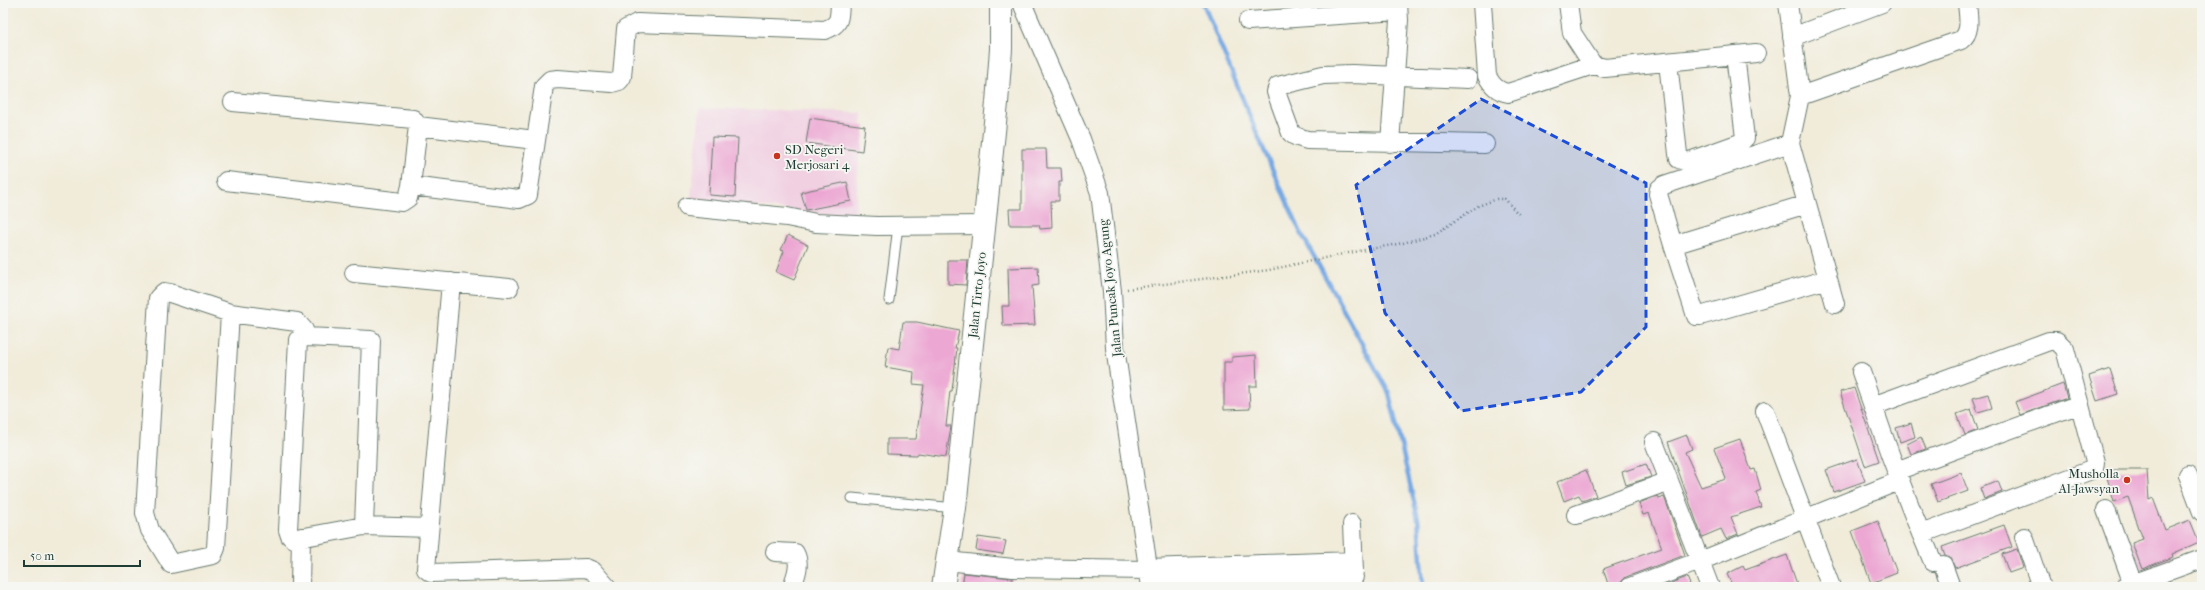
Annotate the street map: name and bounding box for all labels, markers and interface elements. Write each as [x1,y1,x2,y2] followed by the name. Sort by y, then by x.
[785,142,850,172] place label: SD Negeri Merjosari 4
[772,151,782,161] marker: SD Negeri Merjosari 4
[1095,217,1125,359] street label: Jalan Puncak Joyo Agung
[965,251,989,340] street label: Jalan Tirto Joyo
[2058,466,2120,496] place label: Musholla Al-Jawsyan
[2122,475,2132,485] marker: Musholla Al-Jawsyan
[24,542,140,568] scale bar
[30,549,54,563] text: 50 m

